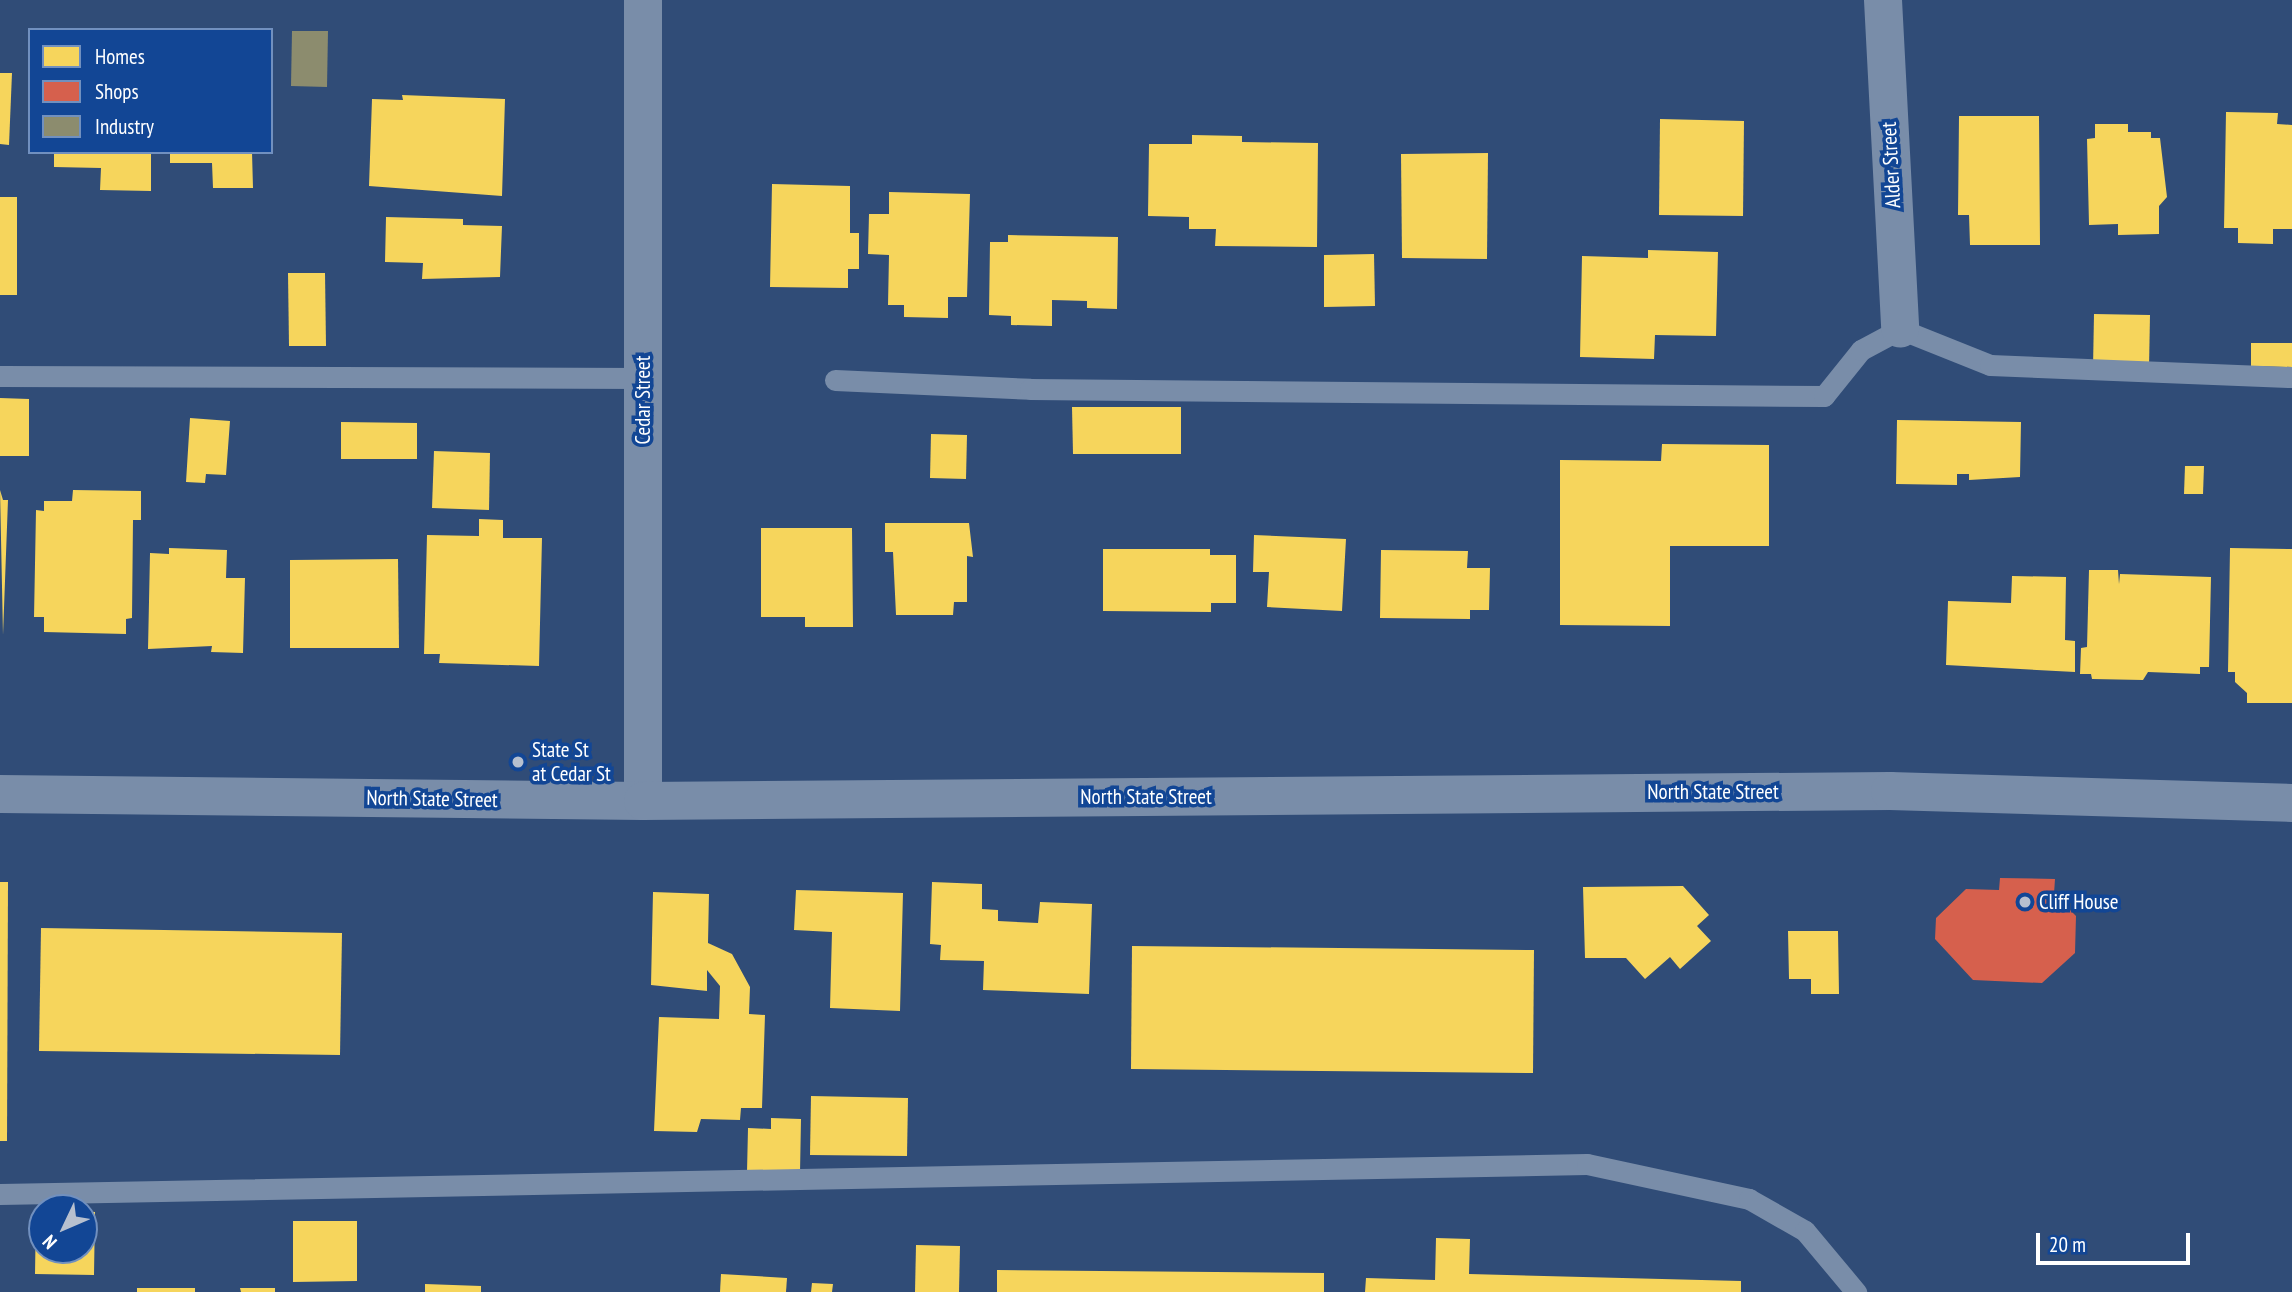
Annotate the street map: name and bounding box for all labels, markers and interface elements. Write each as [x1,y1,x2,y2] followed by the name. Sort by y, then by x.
[28,28,273,154] legend
[95,43,145,70] text: Homes
[95,78,139,105] text: Shops
[95,113,154,140] text: Industry
[1876,121,1906,209] street label: Alder Street
[630,356,656,444] street label: Cedar Street
[532,737,611,787] place label: State St at Cedar St
[510,754,526,770] marker: State St at Cedar St
[1647,779,1779,805] street label: North State Street
[1080,784,1212,810] street label: North State Street
[366,785,498,813] street label: North State Street
[2039,889,2119,915] place label: Cliff House
[2017,894,2033,910] marker: Cliff House
[28,1194,98,1264] north arrow
[2040,1218,2194,1262] scale bar
[37,1230,62,1254] text: N
[2049,1231,2086,1258] text: 20 m

